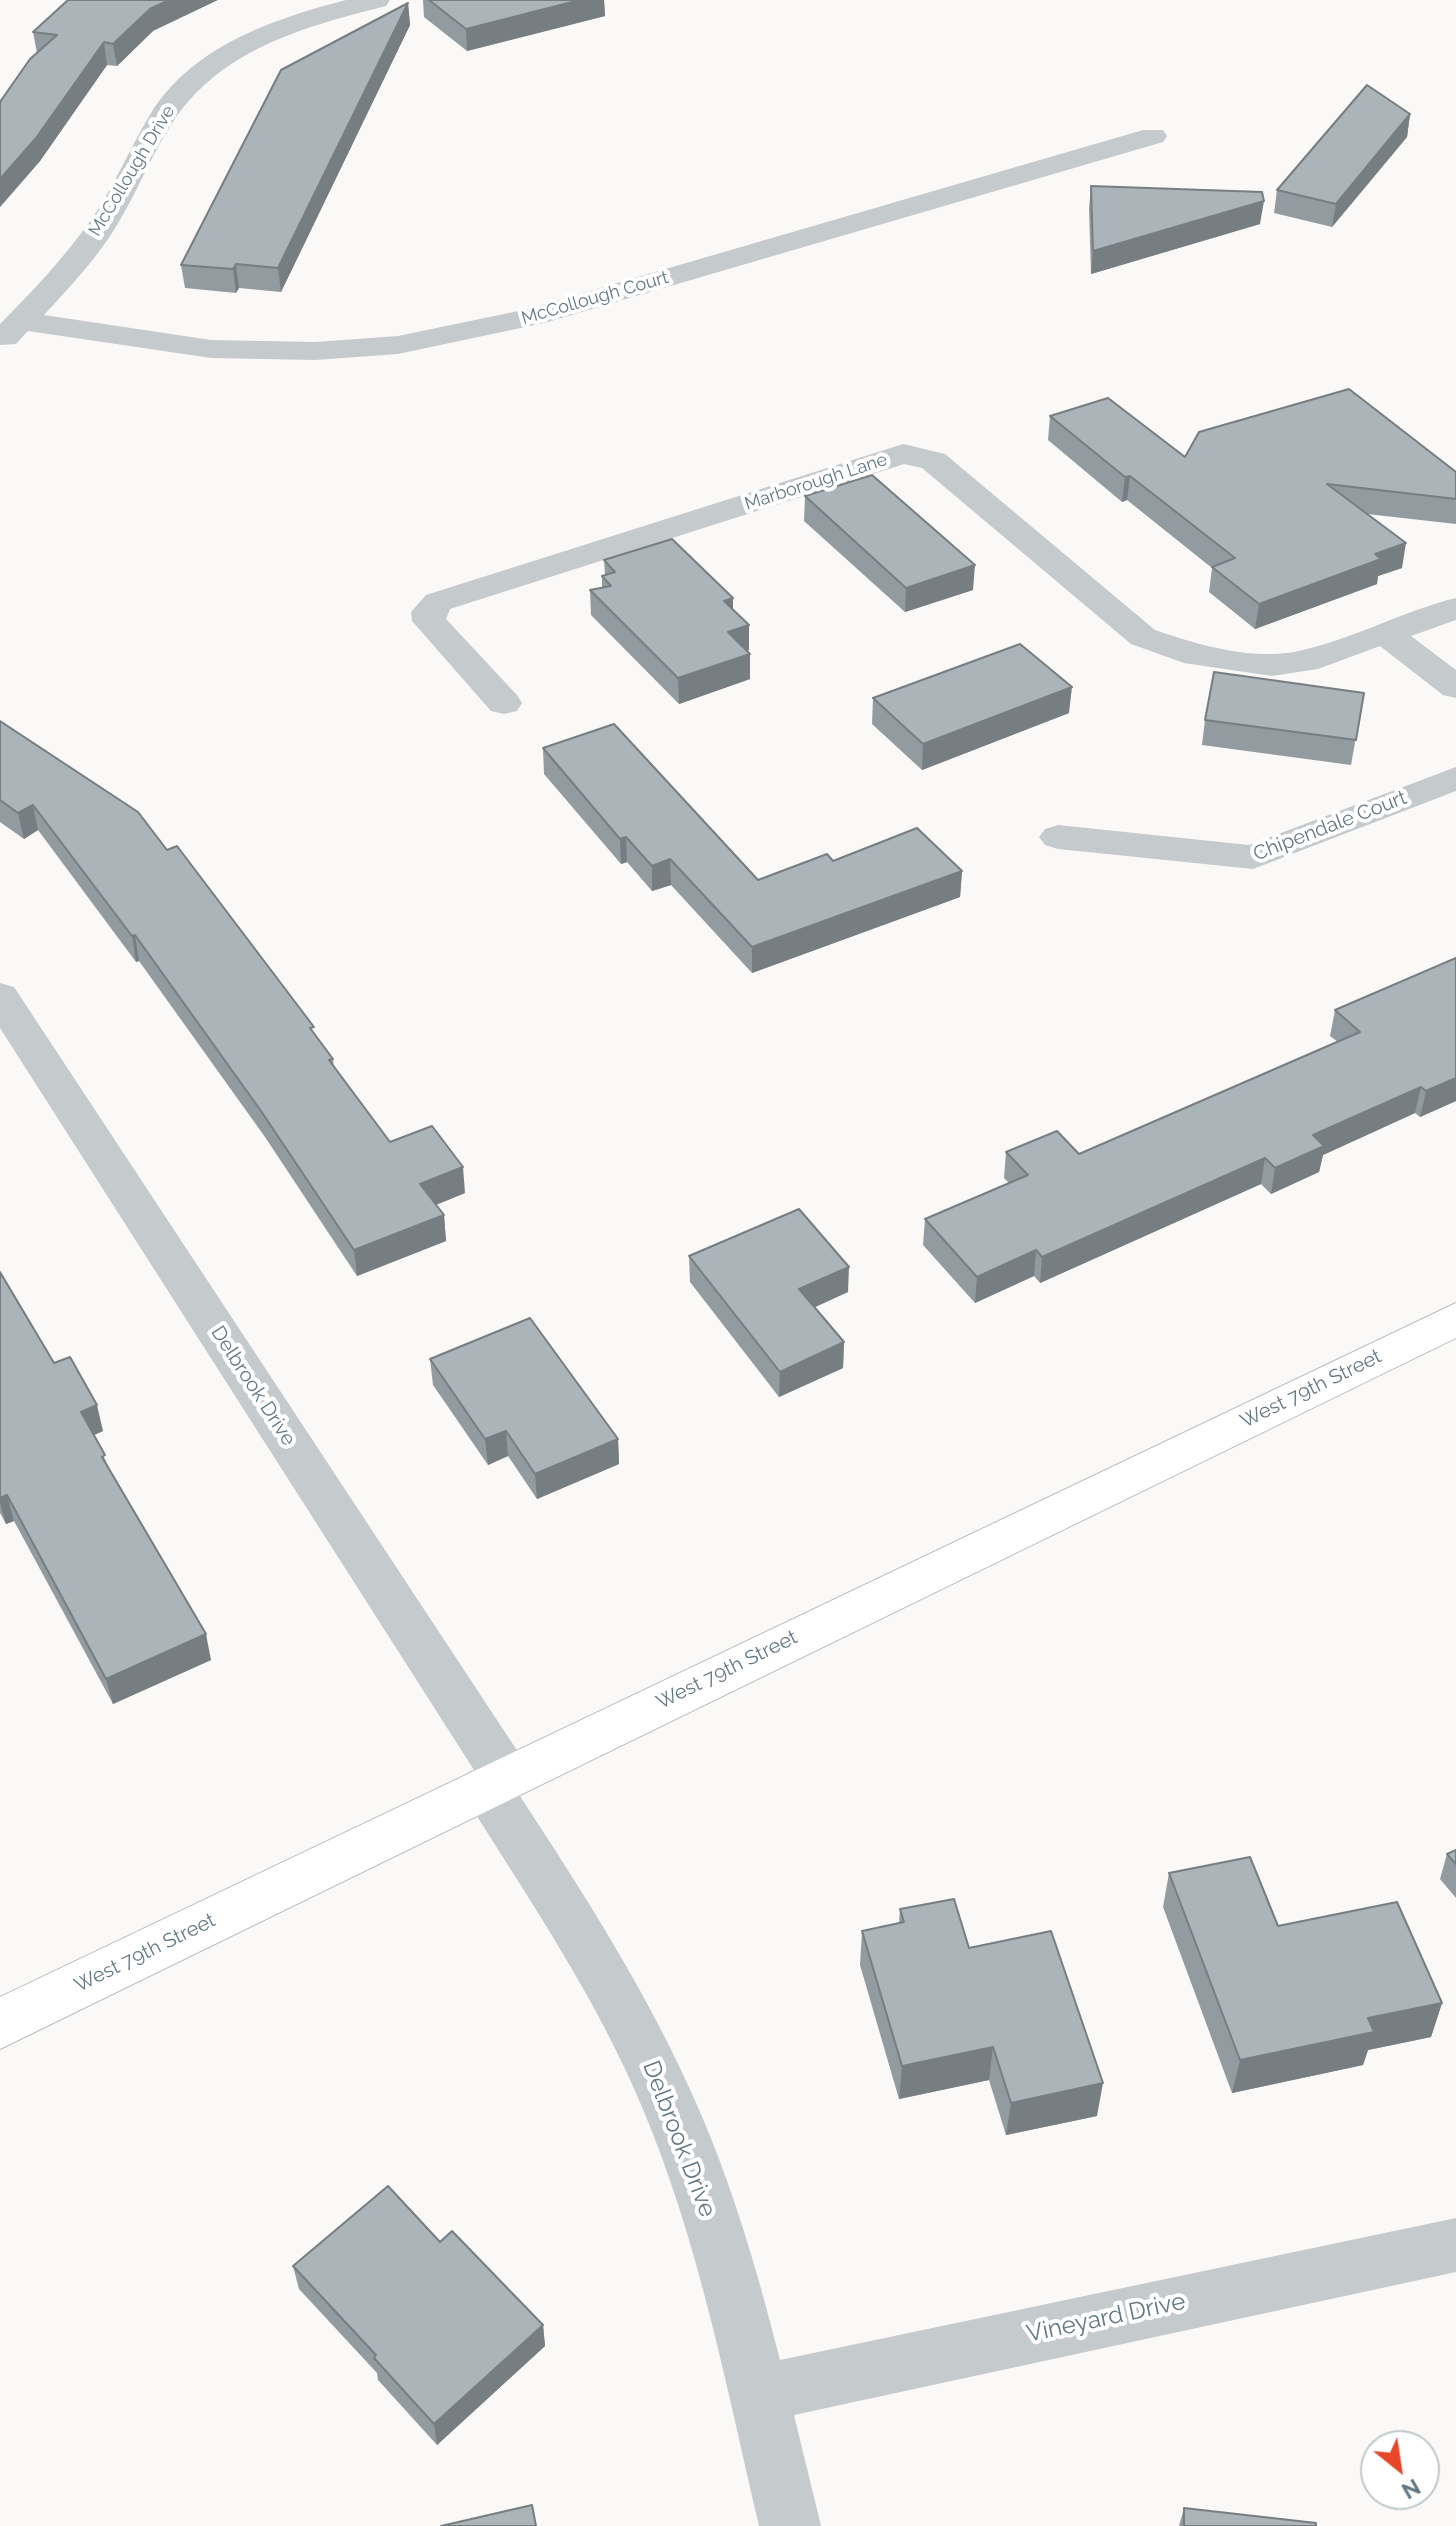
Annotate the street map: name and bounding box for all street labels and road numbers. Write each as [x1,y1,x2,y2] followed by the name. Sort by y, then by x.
[84,102,180,240] street label: McCollough Drive
[519,267,671,329] street label: McCollough Court
[742,449,890,515] street label: Marborough Lane
[1250,786,1410,866] street label: Chipendale Court
[205,1322,301,1450] street label: Delbrook Drive
[1237,1344,1385,1434] street label: West 79th Street
[653,1625,801,1715] street label: West 79th Street
[71,1908,219,1998] street label: West 79th Street
[636,2057,722,2221] street label: Delbrook Drive
[1024,2287,1188,2349] street label: Vineyard Drive

